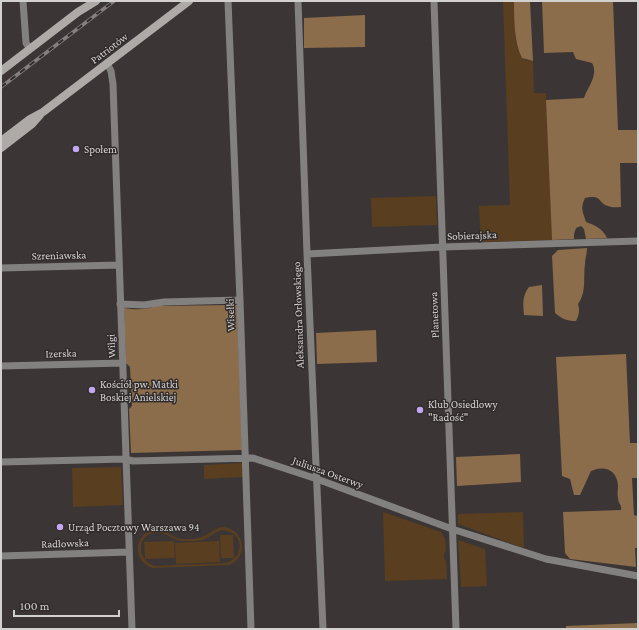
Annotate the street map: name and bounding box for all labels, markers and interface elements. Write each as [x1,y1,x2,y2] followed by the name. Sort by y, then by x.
[88,30,131,66] street label: Patriotów
[84,143,117,156] place label: Społem
[71,144,81,154] marker: Społem
[447,228,497,243] street label: Sobierajska
[32,249,86,261] street label: Szreniawska
[290,261,307,369] street label: Aleksandra Orłowskiego
[427,292,441,338] street label: Planetowa
[223,298,237,332] street label: Wisełki
[104,334,119,358] street label: Wilgi
[45,346,77,360] street label: Izerska
[100,378,178,404] place label: Kościół pw. Matki Boskiej Anielskiej
[87,385,97,395] marker: Kościół pw. Matki Boskiej Anielskiej
[428,398,498,423] place label: Klub Osiedlowy "Radość"
[415,405,425,415] marker: Klub Osiedlowy "Radość"
[290,453,366,492] street label: Juliusza Osterwy
[68,521,200,534] place label: Urząd Pocztowy Warszawa 94
[55,522,65,532] marker: Urząd Pocztowy Warszawa 94
[41,536,89,550] street label: Radłowska
[14,592,119,618] scale bar
[20,599,50,613] text: 100 m

